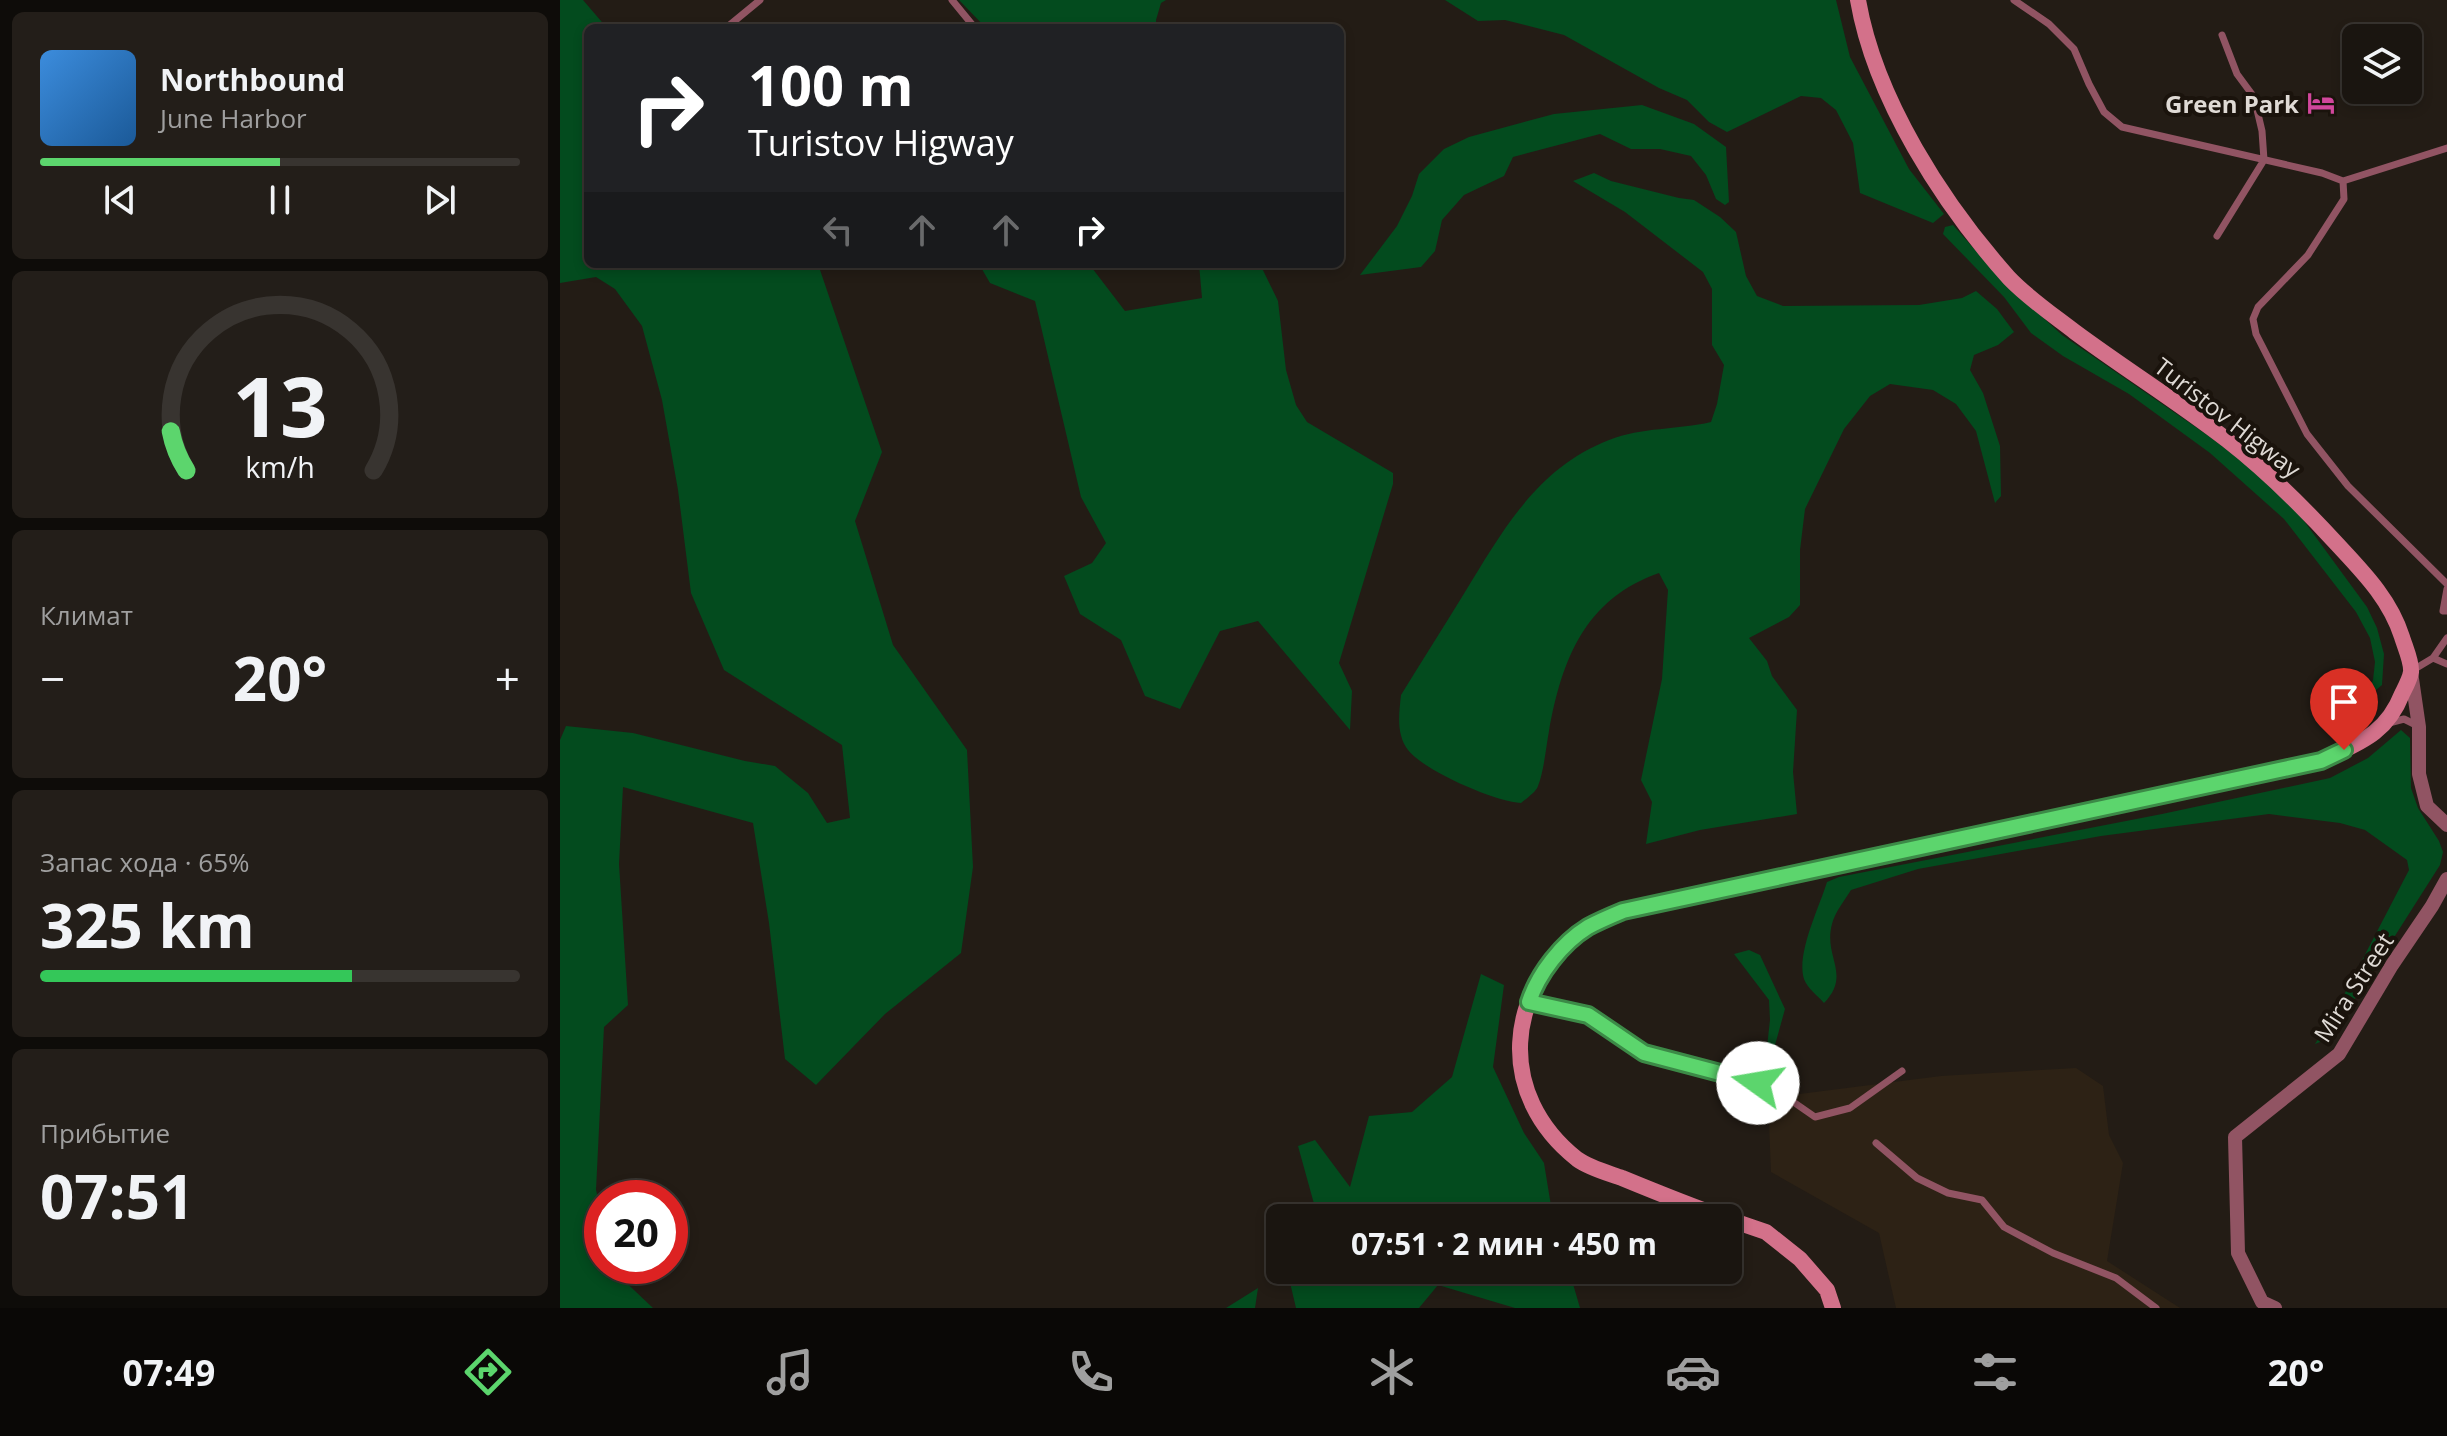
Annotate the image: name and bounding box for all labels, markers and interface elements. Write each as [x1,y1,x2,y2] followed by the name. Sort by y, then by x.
[2342,24,2422,104] map controls
[2342,24,2422,104] button: layers
[748,46,914,122] text: 100 m
[616,56,720,160] icon: right
[160,59,345,100] text: Northbound
[2165,87,2299,120] place label: Green Park
[2306,88,2336,118] hotel icon: Green Park
[160,100,307,136] text: June Harbor
[748,118,1014,167] text: Turistov Higway
[98,178,142,222] icon: previous
[258,178,302,222] icon: pause
[418,178,462,222] icon: next
[816,208,860,252] icon: left
[900,208,944,252] icon: ahead
[984,208,1028,252] icon: ahead
[1068,208,1112,252] icon: right
[232,347,328,460] text: 13
[2148,349,2309,485] street label: Turistov Higway
[245,447,315,486] text: km/h
[40,597,133,633] text: Климат
[233,637,327,719] text: 20°
[40,648,65,708] text: −
[495,648,520,708] text: +
[2310,668,2378,750] pin
[2322,680,2366,724] icon: arrive
[40,844,250,880] text: Запас хода · 65%
[40,884,255,966] text: 325 km
[2305,926,2401,1048] street label: Mira Street
[1716,1041,1800,1125] position arrow
[40,1115,170,1151] text: Прибытие
[40,1155,194,1237] text: 07:51
[584,1180,688,1284] speed limit sign: 20
[1351,1223,1657,1264] text: 07:51 · 2 мин · 450 m
[460,1344,516,1400] icon: directions
[762,1344,818,1400] icon: music
[1063,1344,1119,1400] icon: phone
[1364,1344,1420,1400] icon: climate
[1665,1344,1721,1400] icon: car
[1967,1344,2023,1400] icon: filters
[123,1348,215,1397] text: 07:49
[2268,1348,2324,1397] text: 20°

